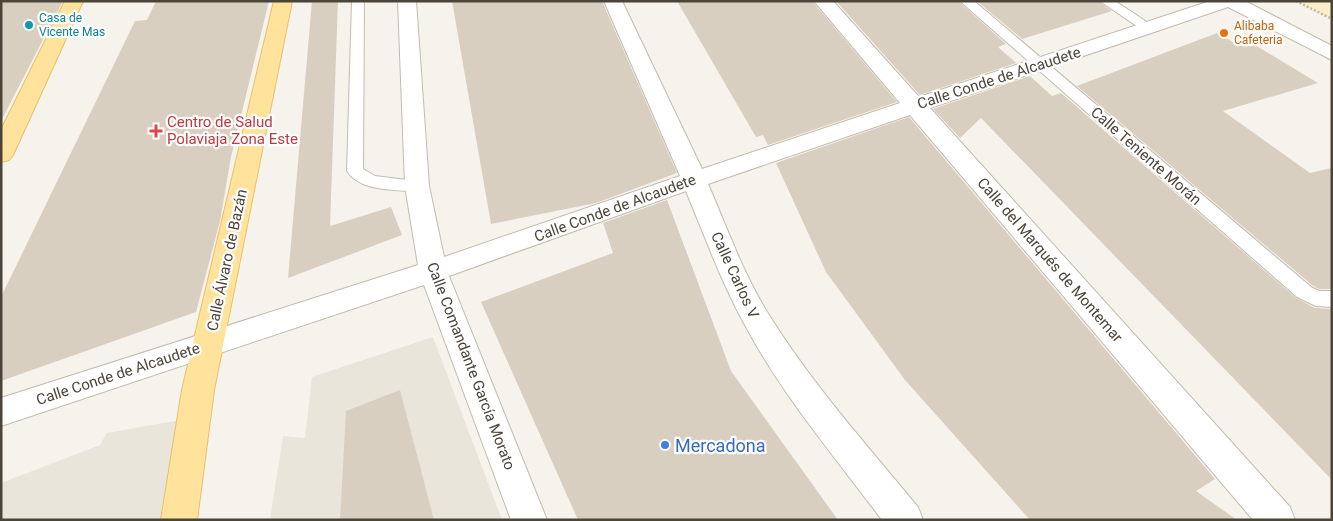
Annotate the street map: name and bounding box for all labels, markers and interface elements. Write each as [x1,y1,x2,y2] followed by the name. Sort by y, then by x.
[39,11,105,39] place label: Casa de Vicente Mas
[23,19,35,31] marker: Casa de Vicente Mas
[1234,19,1283,47] place label: Alibaba Cafeteria
[1218,27,1230,39] marker: Alibaba Cafeteria
[915,43,1083,113] street label: Calle Conde de Alcaudete
[1087,103,1205,209] street label: Calle Teniente Morán
[167,113,298,148] place label: Centro de Salud Polaviaja Zona Este
[149,124,163,138] marker: Centro de Salud Polaviaja Zona Este
[532,170,698,246] street label: Calle Conde de Alcaudete
[974,174,1126,346] street label: Calle del Marqués de Montemar
[203,188,251,332] street label: Calle Álvaro de Bazán
[707,229,763,321] street label: Calle Carlos V
[423,260,519,472] street label: Calle Comandante García Morato
[34,339,202,409] street label: Calle Conde de Alcaudete
[675,435,766,456] place label: Mercadona
[659,439,671,451] marker: Mercadona

